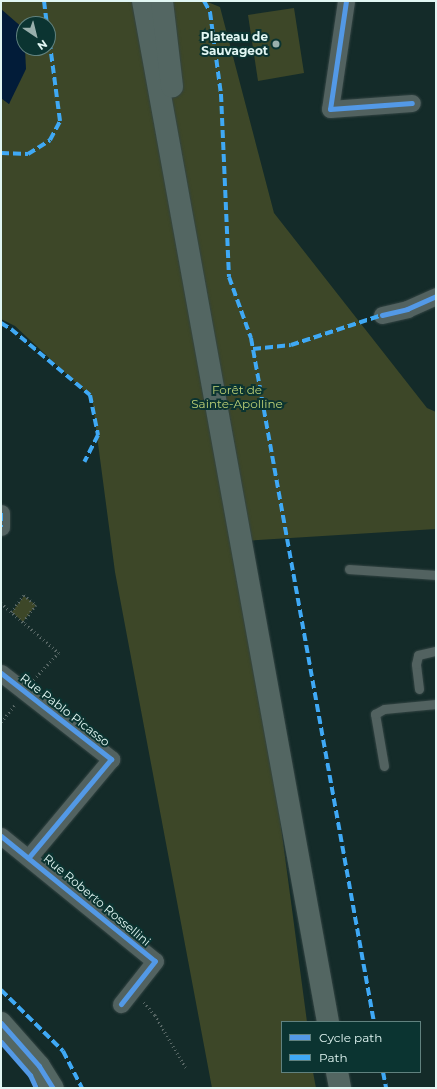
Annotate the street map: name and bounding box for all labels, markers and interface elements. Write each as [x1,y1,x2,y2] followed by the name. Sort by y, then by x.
[16,16,56,56] north arrow
[201,30,268,58] place label: Plateau de Sauvageot
[35,37,50,53] text: N
[271,39,281,49] marker: Plateau de Sauvageot
[191,383,283,411] park label: Forêt de Sainte-Apolline
[17,671,113,749] street label: Rue Pablo Picasso
[41,851,153,949] street label: Rue Roberto Rossellini
[281,1021,421,1073] legend
[319,1030,382,1045] text: Cycle path
[319,1050,348,1065] text: Path

